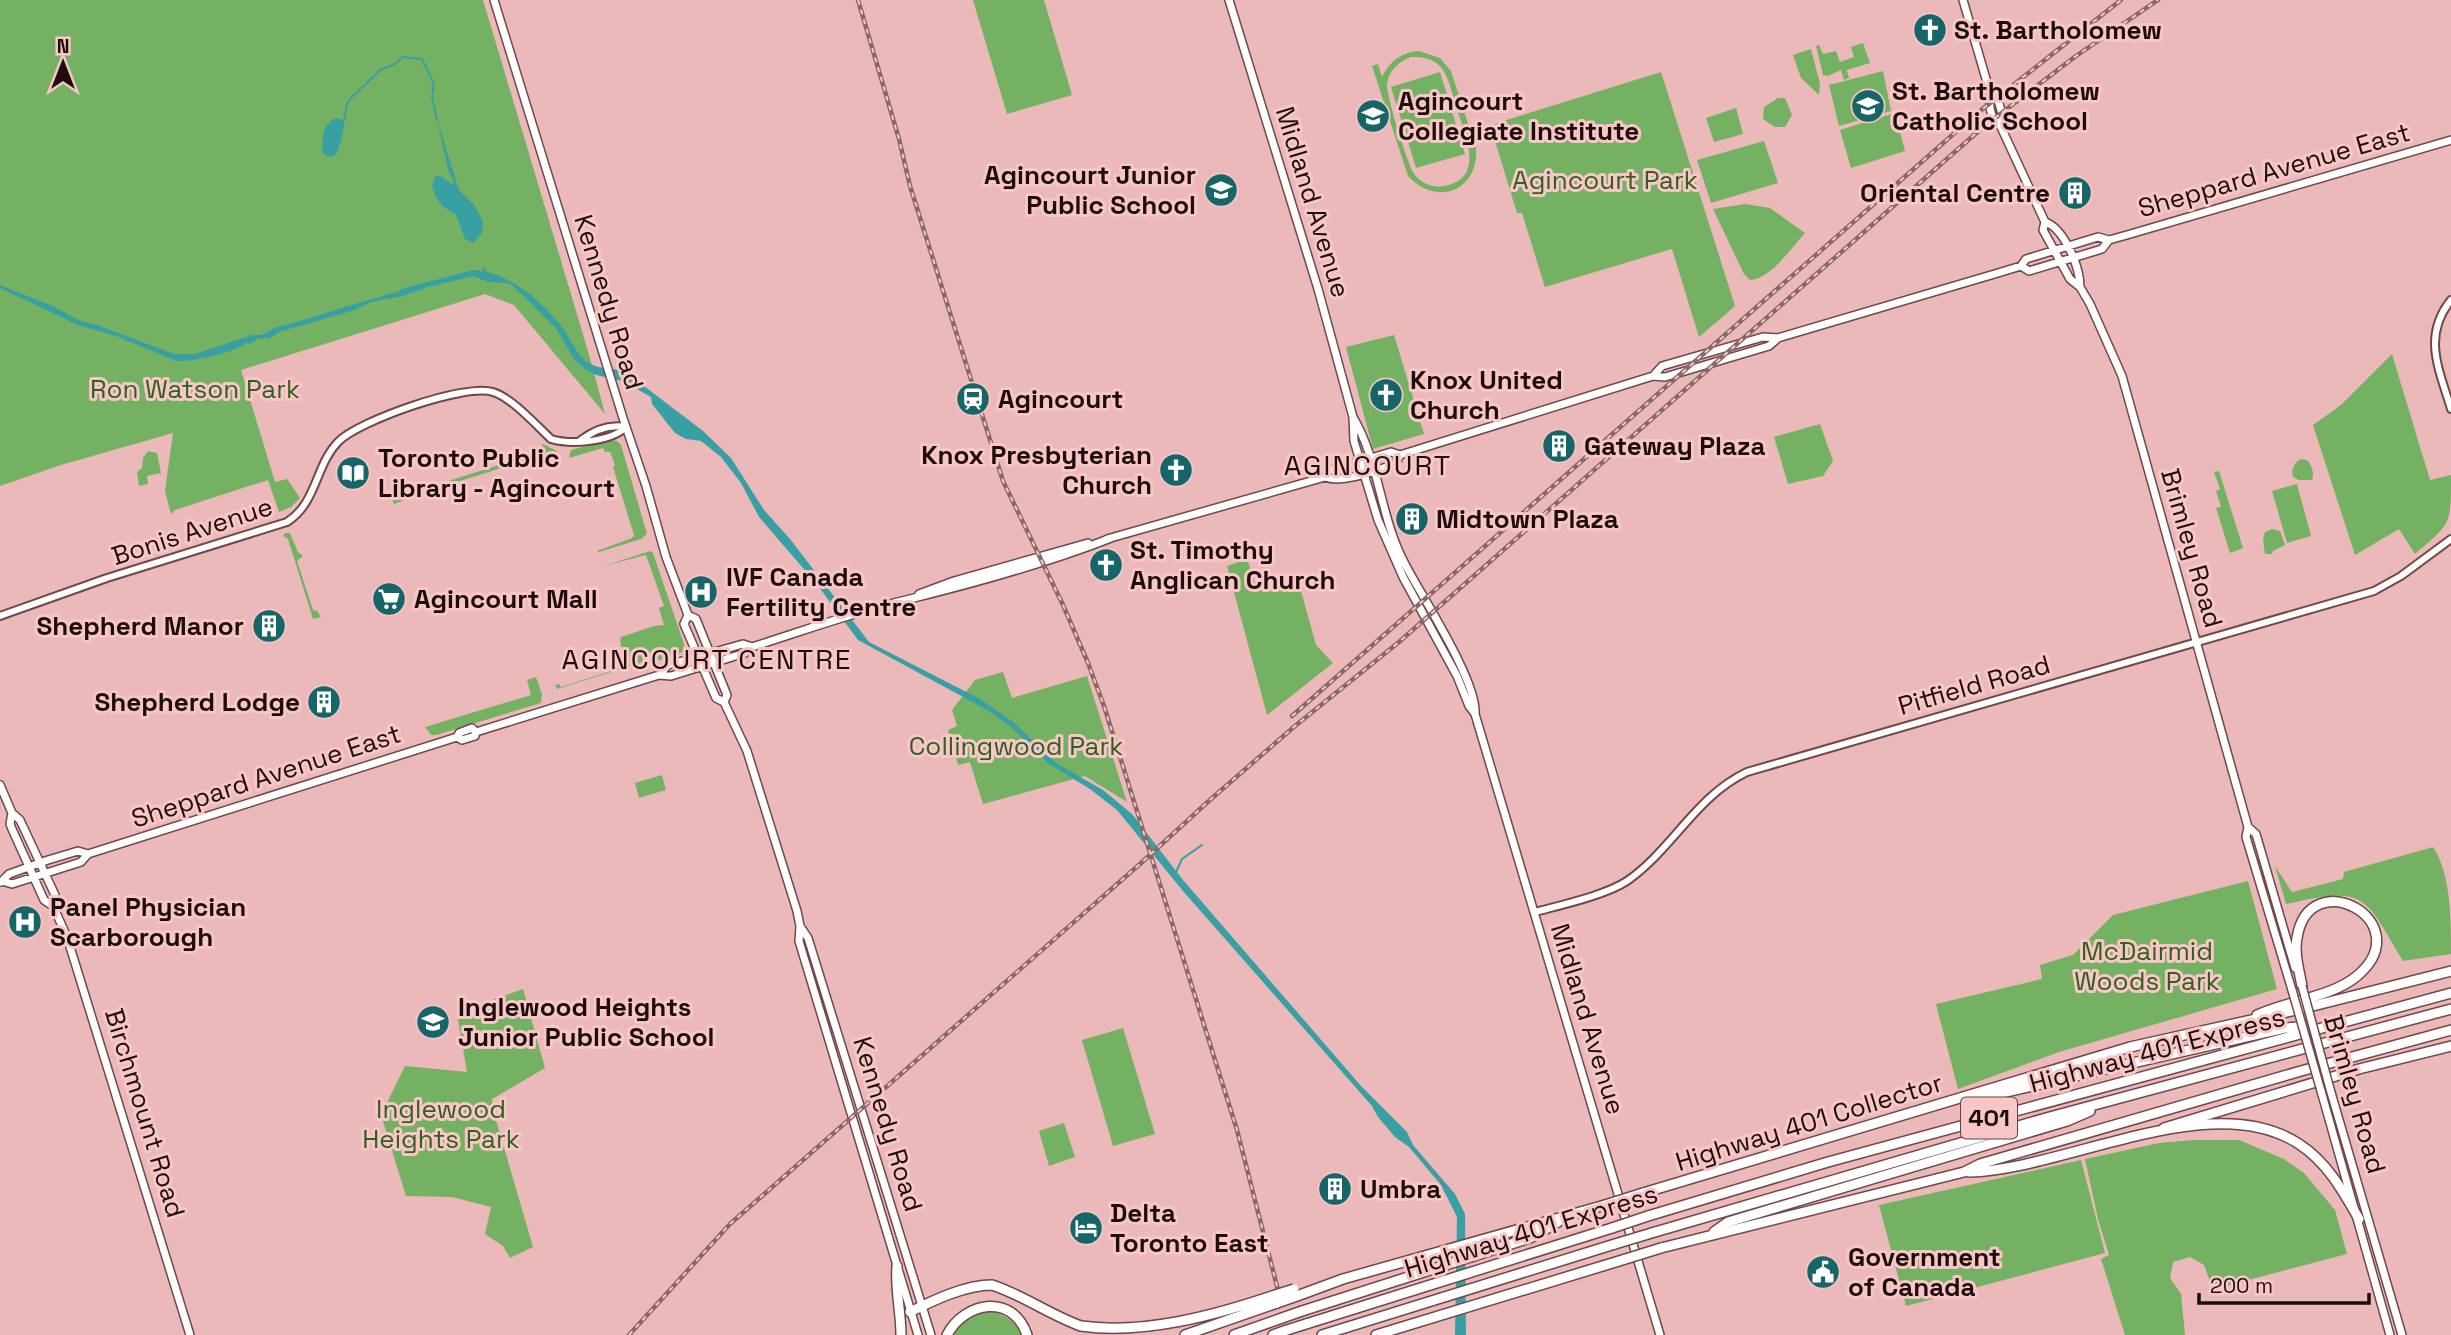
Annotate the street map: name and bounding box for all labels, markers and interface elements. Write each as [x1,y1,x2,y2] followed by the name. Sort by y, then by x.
[1911,11,1949,49] church icon: St. Bartholomew
[1954,13,2162,47] place label: St. Bartholomew
[28,28,98,98] north arrow
[57,34,69,59] text: N
[1892,74,2100,138] place label: St. Bartholomew Catholic School
[1398,84,1639,148] place label: Agincourt Collegiate Institute
[1849,87,1887,125] school or university icon: St. Bartholomew Catholic School
[1354,97,1392,135] school or university icon: Agincourt Collegiate Institute
[1268,102,1358,302] street label: Midland Avenue
[2134,115,2414,225] street label: Sheppard Avenue East
[984,158,1196,222] place label: Agincourt Junior Public School
[1512,163,1698,197] park label: Agincourt Park
[1202,171,1240,209] school or university icon: Agincourt Junior Public School
[2056,174,2094,212] building icon: Oriental Centre
[1860,176,2050,210] place label: Oriental Centre
[566,210,652,394] street label: Kennedy Road
[1410,363,1563,427] place label: Knox United Church
[90,372,300,406] park label: Ron Watson Park
[1367,376,1405,414] church icon: Knox United Church
[954,380,992,418] station icon: Agincourt
[998,382,1123,416] place label: Agincourt
[1540,427,1578,465] building icon: Gateway Plaza
[1584,429,1765,463] place label: Gateway Plaza
[921,438,1152,502] place label: Knox Presbyterian Church
[378,441,615,505] place label: Toronto Public Library - Agincourt
[1284,447,1452,483] district label: AGINCOURT
[1157,451,1195,489] church icon: Knox Presbyterian Church
[334,454,372,492] library icon: Toronto Public Library - Agincourt
[2153,465,2231,631] street label: Brimley Road
[107,489,277,573] street label: Bonis Avenue
[1393,500,1431,538] building icon: Midtown Plaza
[1436,502,1619,536] place label: Midtown Plaza
[1130,533,1335,597] place label: St. Timothy Anglican Church
[1087,546,1125,584] church icon: St. Timothy Anglican Church
[726,560,916,624] place label: IVF Canada Fertility Centre
[682,573,720,611] hospital icon: IVF Canada Fertility Centre
[370,580,408,618] supermarket icon: Agincourt Mall
[414,582,598,616] place label: Agincourt Mall
[250,607,288,645] building icon: Shepherd Manor
[36,609,244,643] place label: Shepherd Manor
[561,641,853,677] district label: AGINCOURT CENTRE
[1894,647,2054,723] street label: Pitfield Road
[305,683,343,721] building icon: Shepherd Lodge
[94,685,300,719] place label: Shepherd Lodge
[127,716,405,836] street label: Sheppard Avenue East
[909,729,1123,763] park label: Collingwood Park
[50,890,246,954] place label: Panel Physician Scarborough
[6,903,44,941] hospital icon: Panel Physician Scarborough
[1543,919,1633,1119] street label: Midland Avenue
[2074,934,2220,998] park label: McDairmid Woods Park
[458,990,714,1054] place label: Inglewood Heights Junior Public School
[2026,1000,2288,1100] street label: Highway 401 Express
[414,1003,452,1041] school or university icon: Inglewood Heights Junior Public School
[97,1004,193,1222] street label: Birchmount Road
[2316,1011,2394,1177] street label: Brimley Road
[845,1032,931,1216] street label: Kennedy Road
[1671,1065,1947,1179] street label: Highway 401 Collector
[362,1092,520,1156] park label: Inglewood Heights Park
[1961,1098,2017,1138] road number: 401
[1316,1170,1354,1208] building icon: Umbra
[1360,1172,1441,1206] place label: Umbra
[1400,1176,1662,1286] street label: Highway 401 Express
[1110,1196,1269,1260] place label: Delta Toronto East
[1067,1209,1105,1247] hotel icon: Delta Toronto East
[1848,1240,2001,1304] place label: Government of Canada
[1804,1253,1842,1291] public building icon: Government of Canada
[2199,1262,2369,1306] scale bar
[2210,1272,2273,1299] text: 200 m

